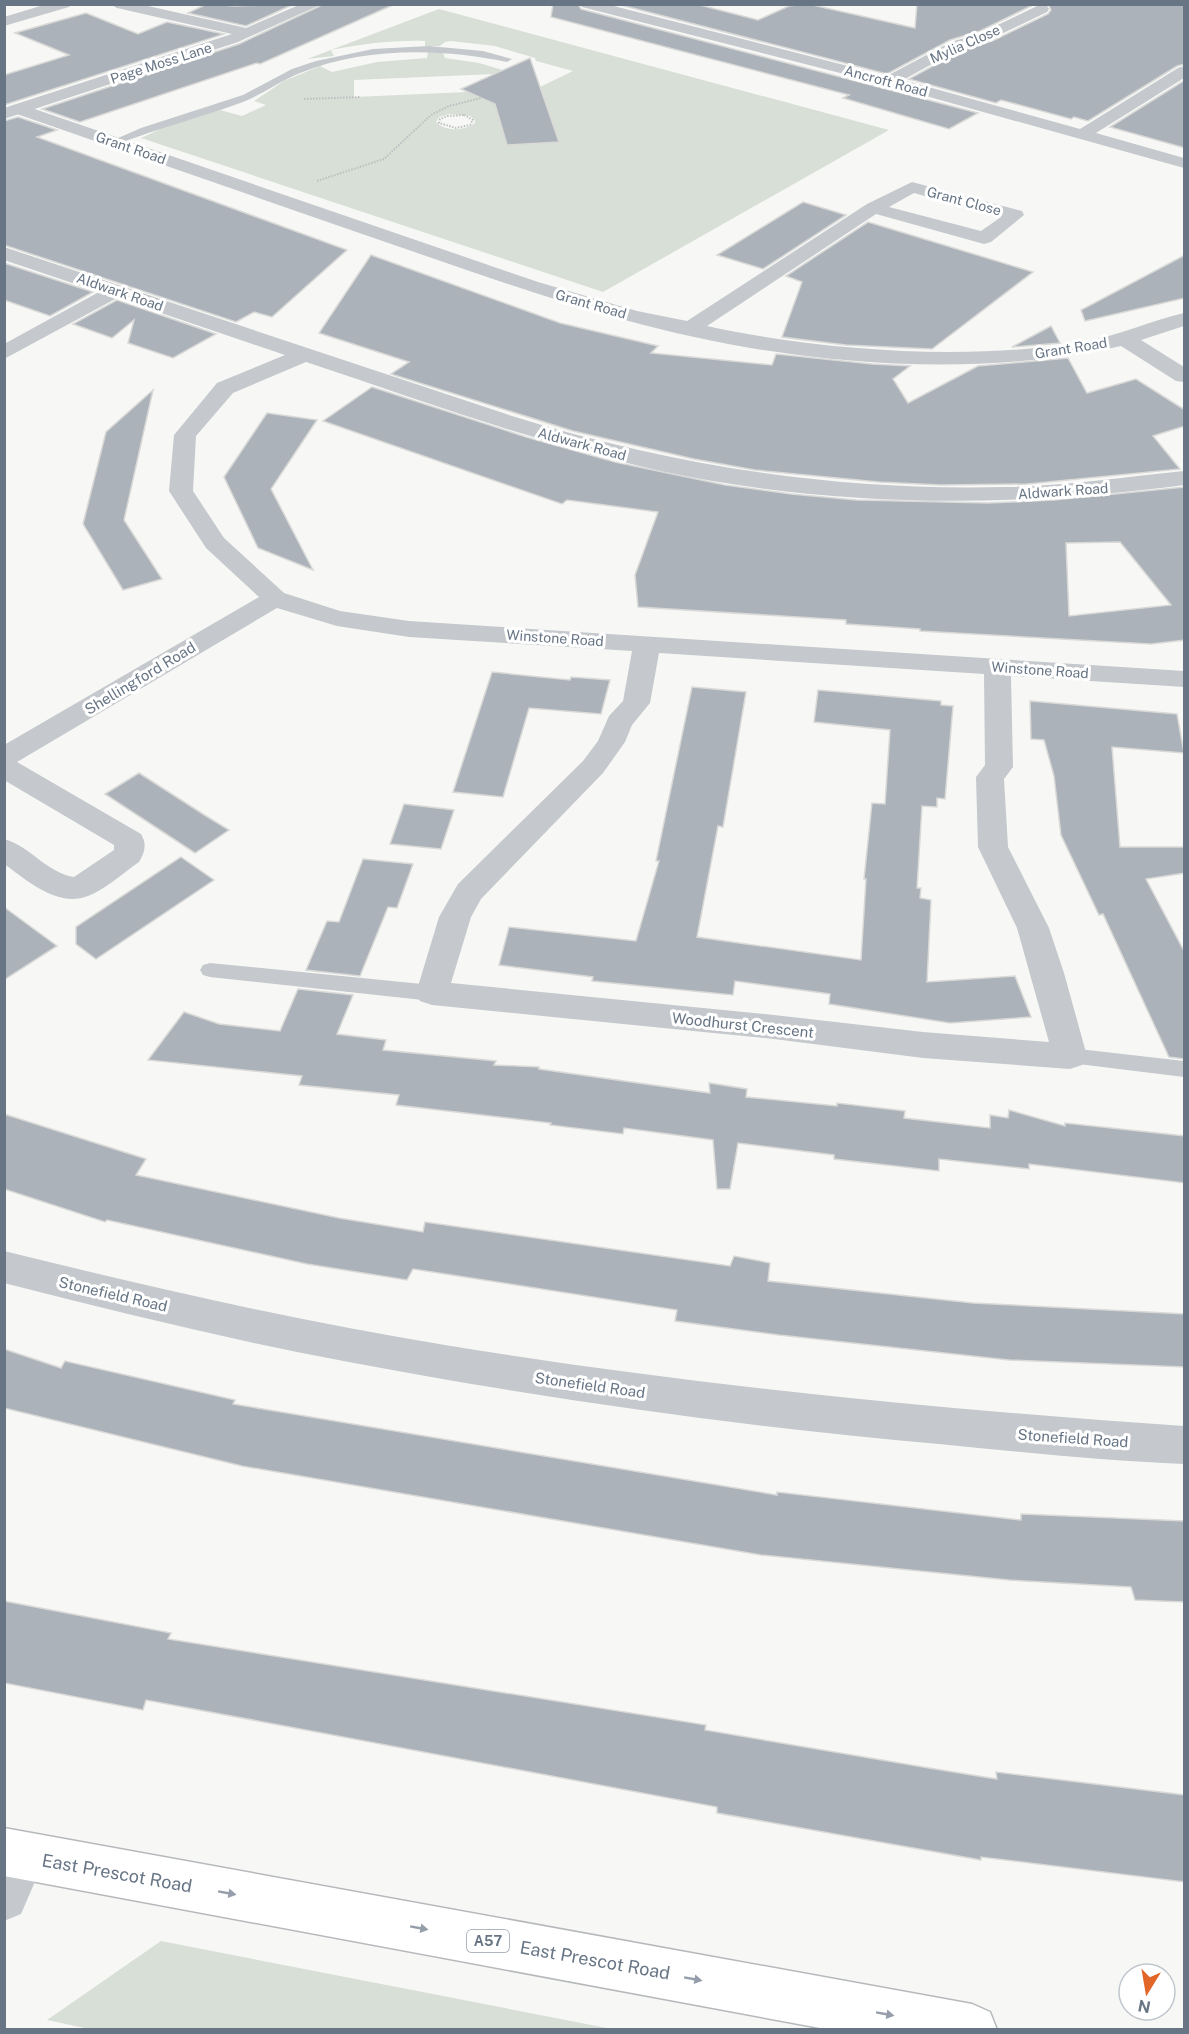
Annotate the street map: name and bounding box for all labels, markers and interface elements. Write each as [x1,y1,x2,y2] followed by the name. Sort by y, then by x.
[927,21,1003,67] street label: Mylia Close
[108,39,214,87] street label: Page Moss Lane
[843,62,929,100] street label: Ancroft Road
[94,129,168,167] street label: Grant Road
[925,183,1003,219] street label: Grant Close
[75,270,165,314] street label: Aldwark Road
[554,286,628,322] street label: Grant Road
[1034,334,1108,362] street label: Grant Road
[536,425,628,463] street label: Aldwark Road
[1017,480,1109,502] street label: Aldwark Road
[506,627,604,649] street label: Winstone Road
[82,638,198,718] street label: Shellingford Road
[991,659,1089,681] street label: Winstone Road
[671,1009,815,1041] street label: Woodhurst Crescent
[57,1273,169,1315] street label: Stonefield Road
[534,1369,646,1401] street label: Stonefield Road
[1017,1426,1129,1450] street label: Stonefield Road
[40,1849,194,1897] street label: East Prescot Road
[218,1889,237,1898] one-way arrow
[410,1924,429,1933] one-way arrow
[467,1930,509,1952] road number: A57
[518,1936,672,1984] street label: East Prescot Road
[1117,1962,1177,2022] north arrow
[684,1974,703,1983] one-way arrow
[1136,1996,1152,2017] text: N
[876,2009,895,2018] one-way arrow

